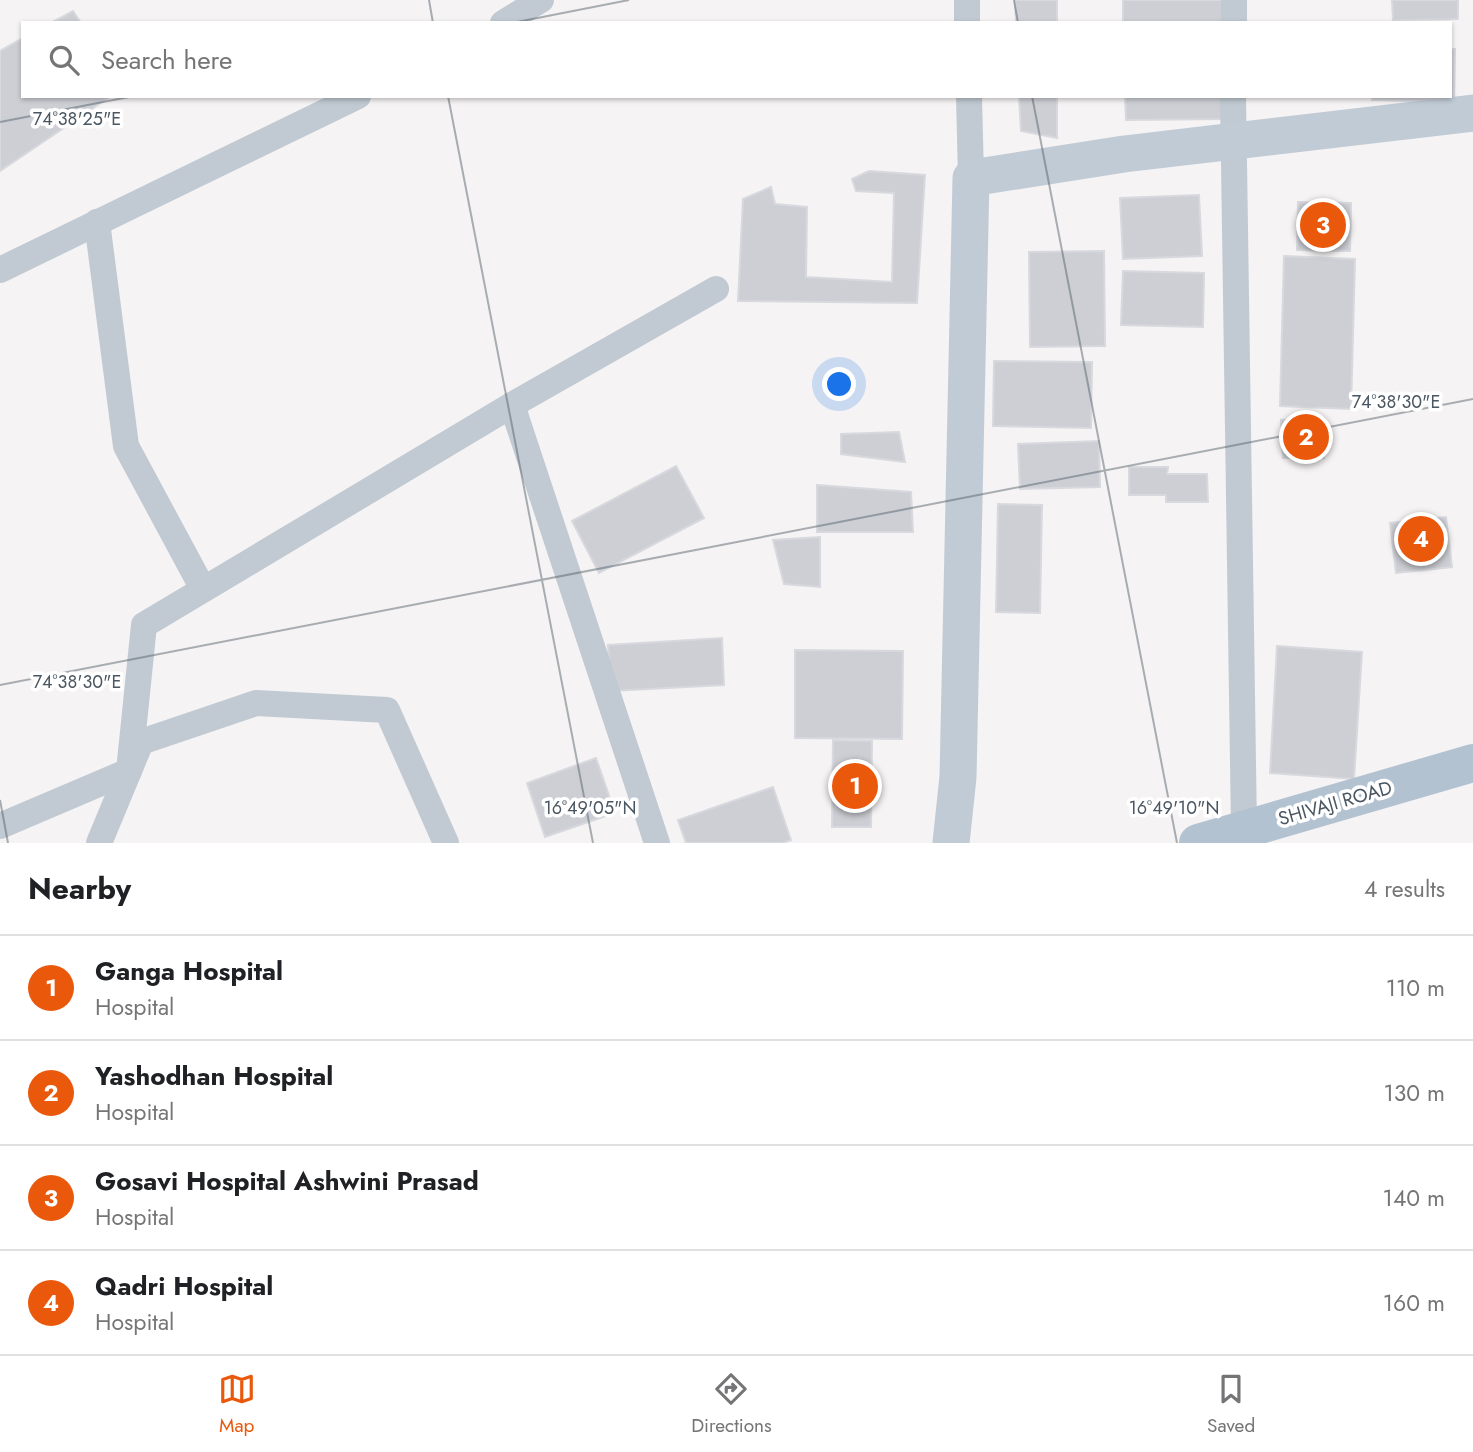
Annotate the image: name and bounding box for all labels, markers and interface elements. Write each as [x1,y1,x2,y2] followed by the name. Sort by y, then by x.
[21,21,1452,98] search box
[45,41,83,79] icon: search
[101,41,233,79] text: Search here
[33,106,121,132] text: 74°38'25"E
[1300,199,1346,251] pin: 3
[822,367,856,401] your location
[1352,389,1440,415] text: 74°38'30"E
[1283,411,1329,463] pin: 2
[1398,513,1444,565] pin: 4
[33,669,121,695] text: 74°38'30"E
[832,760,878,812] pin: 1
[1275,774,1395,832] street label: SHIVAJI ROAD
[544,795,636,821] text: 16°49'05"N
[1129,795,1219,821] text: 16°49'10"N
[28,867,131,910] text: Nearby
[1364,872,1445,906] text: 4 results
[95,952,283,990] text: Ganga Hospital
[45,971,57,1005] text: 1
[1386,971,1445,1005] text: 110 m
[95,990,174,1024] text: Hospital
[95,1057,333,1095] text: Yashodhan Hospital
[43,1076,59,1110] text: 2
[1383,1076,1445,1110] text: 130 m
[95,1095,174,1129] text: Hospital
[95,1162,479,1200] text: Gosavi Hospital Ashwini Prasad
[44,1181,58,1215] text: 3
[1383,1181,1445,1215] text: 140 m
[95,1200,174,1234] text: Hospital
[95,1267,273,1305] text: Qadri Hospital
[43,1286,59,1320] text: 4
[1383,1286,1445,1320] text: 160 m
[95,1305,174,1339] text: Hospital
[218,1370,256,1439] tab: Map
[691,1370,772,1439] tab: Directions
[1207,1370,1255,1439] tab: Saved

